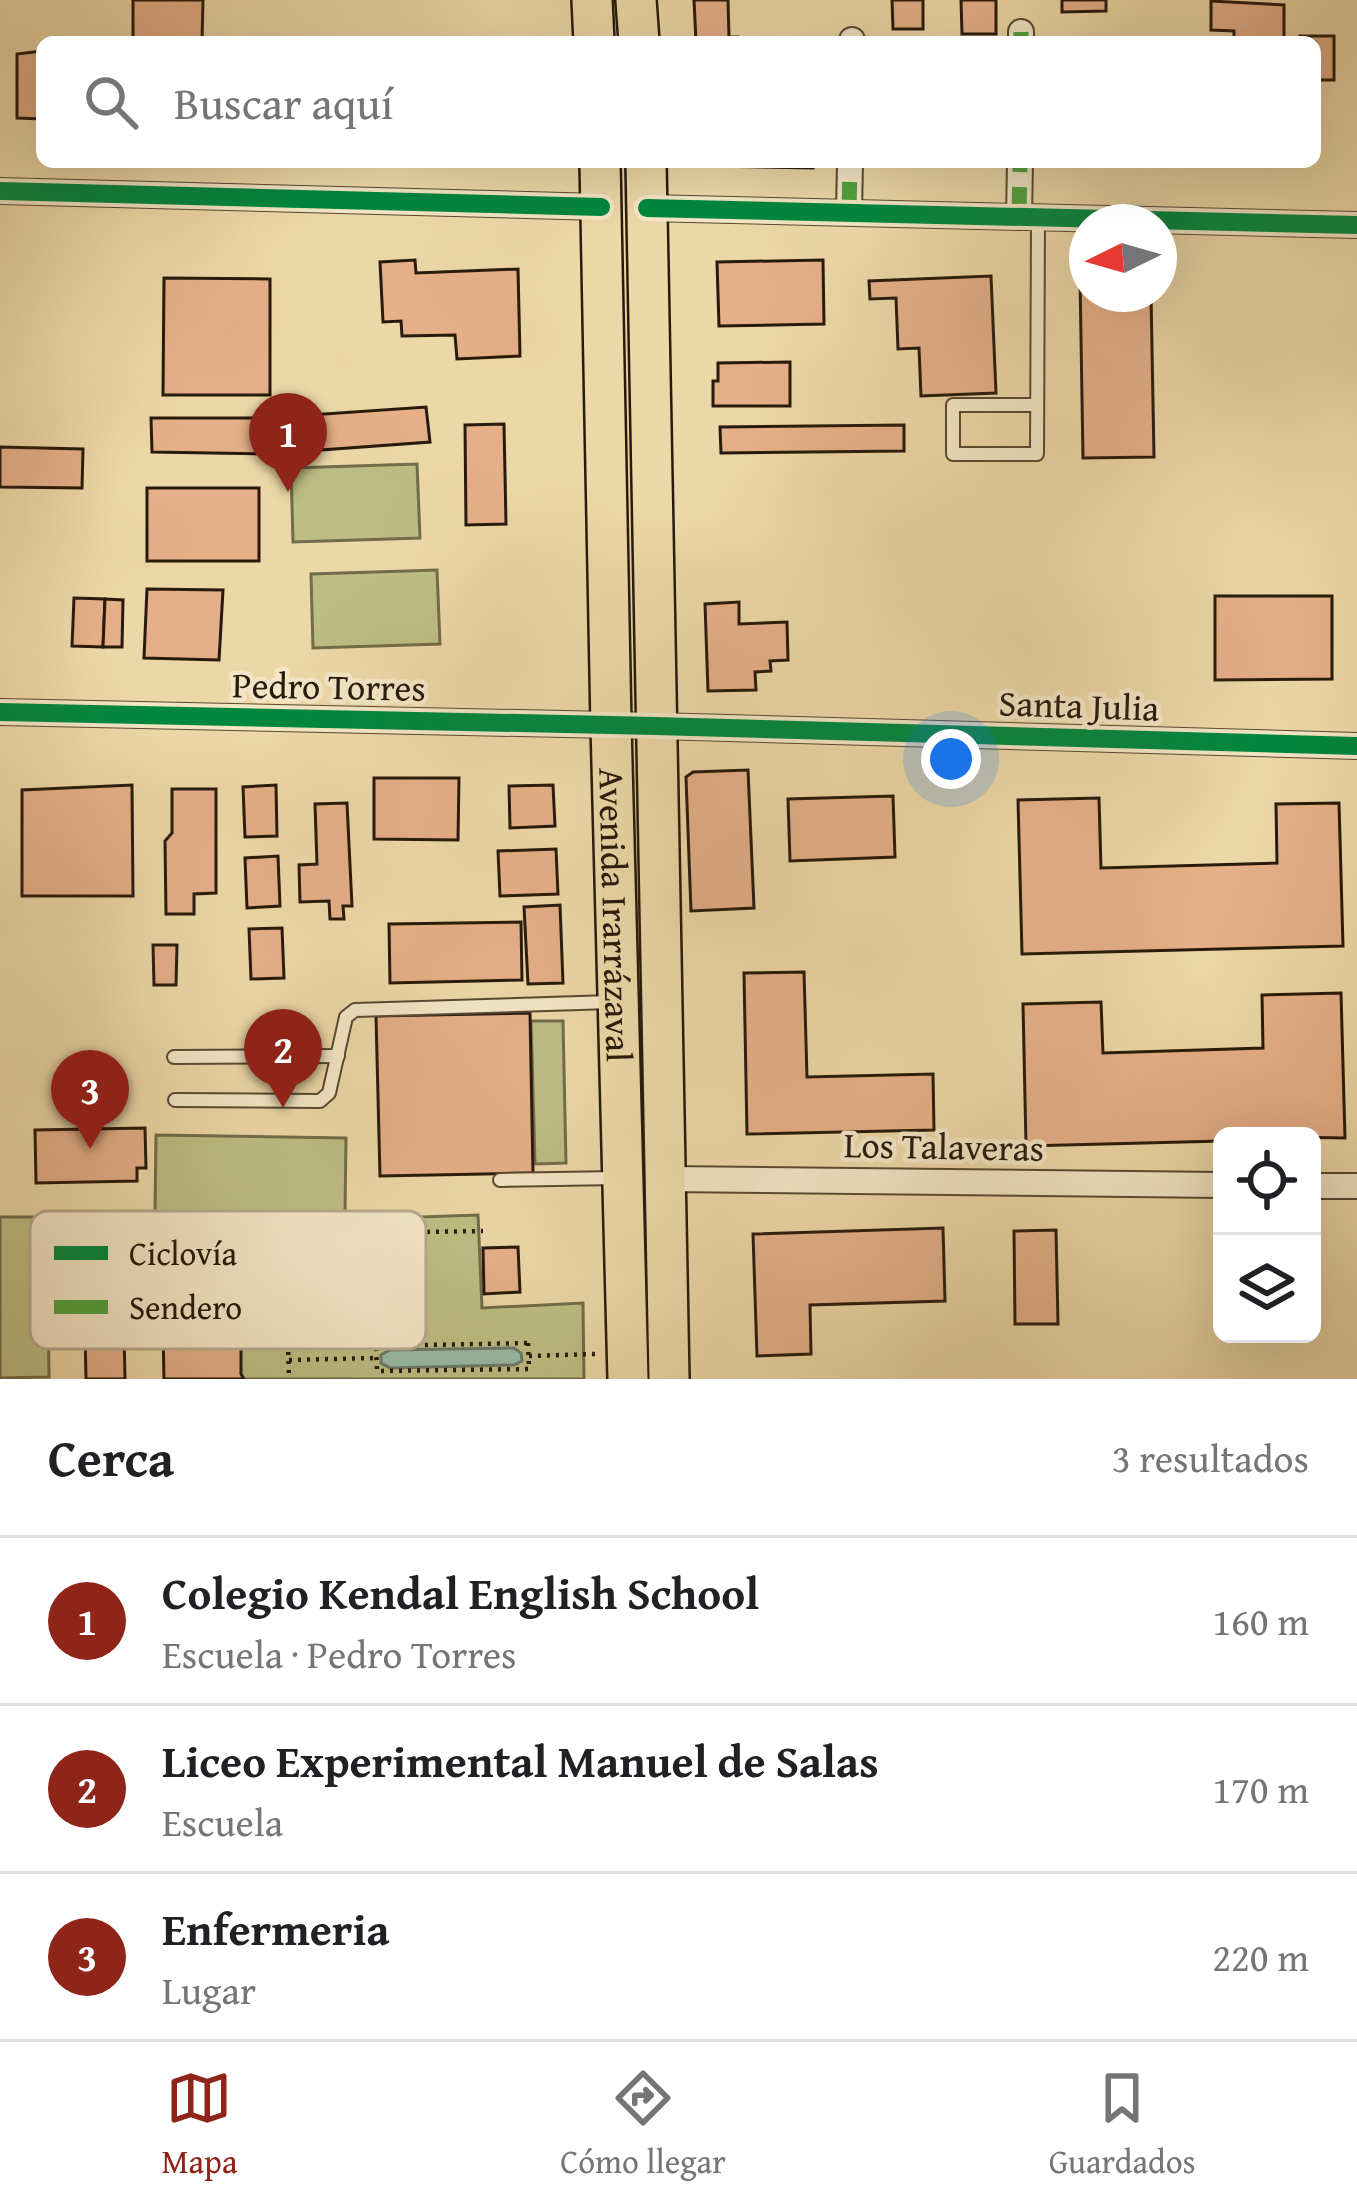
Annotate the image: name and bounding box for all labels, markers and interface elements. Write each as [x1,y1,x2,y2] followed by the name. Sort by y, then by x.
[36,36,1321,168] search box
[78,69,144,135] icon: search
[174,70,393,135] text: Buscar aquí
[1069,204,1177,312] north arrow
[249,393,327,492] pin: 1
[232,657,426,714] street label: Pedro Torres
[998,675,1160,734] street label: Santa Julia
[921,729,981,789] your location
[586,767,647,1063] street label: Avenida Irarrázaval
[244,1009,322,1108] pin: 2
[51,1050,129,1149] pin: 3
[843,1117,1045,1174] street label: Los Talaveras
[1213,1127,1321,1343] map controls
[1213,1127,1321,1235] button: locate
[30,1211,426,1349] legend
[129,1229,237,1277] text: Ciclovía
[1213,1235,1321,1343] button: layers
[129,1283,242,1331] text: Sendero
[48,1420,174,1495] text: Cerca
[1112,1429,1309,1486] text: 3 resultados
[162,1560,759,1625] text: Colegio Kendal English School
[77,1592,97,1649] text: 1
[1212,1592,1309,1649] text: 160 m
[162,1625,517,1682] text: Escuela · Pedro Torres
[162,1728,878,1793] text: Liceo Experimental Manuel de Salas
[77,1760,97,1817] text: 2
[1212,1760,1309,1817] text: 170 m
[162,1793,283,1850] text: Escuela
[162,1896,390,1961] text: Enfermeria
[77,1928,97,1985] text: 3
[1212,1928,1309,1985] text: 220 m
[162,1961,256,2018] text: Lugar
[161,2065,237,2185] tab: Mapa
[560,2065,726,2185] tab: Cómo llegar
[1049,2065,1196,2185] tab: Guardados

